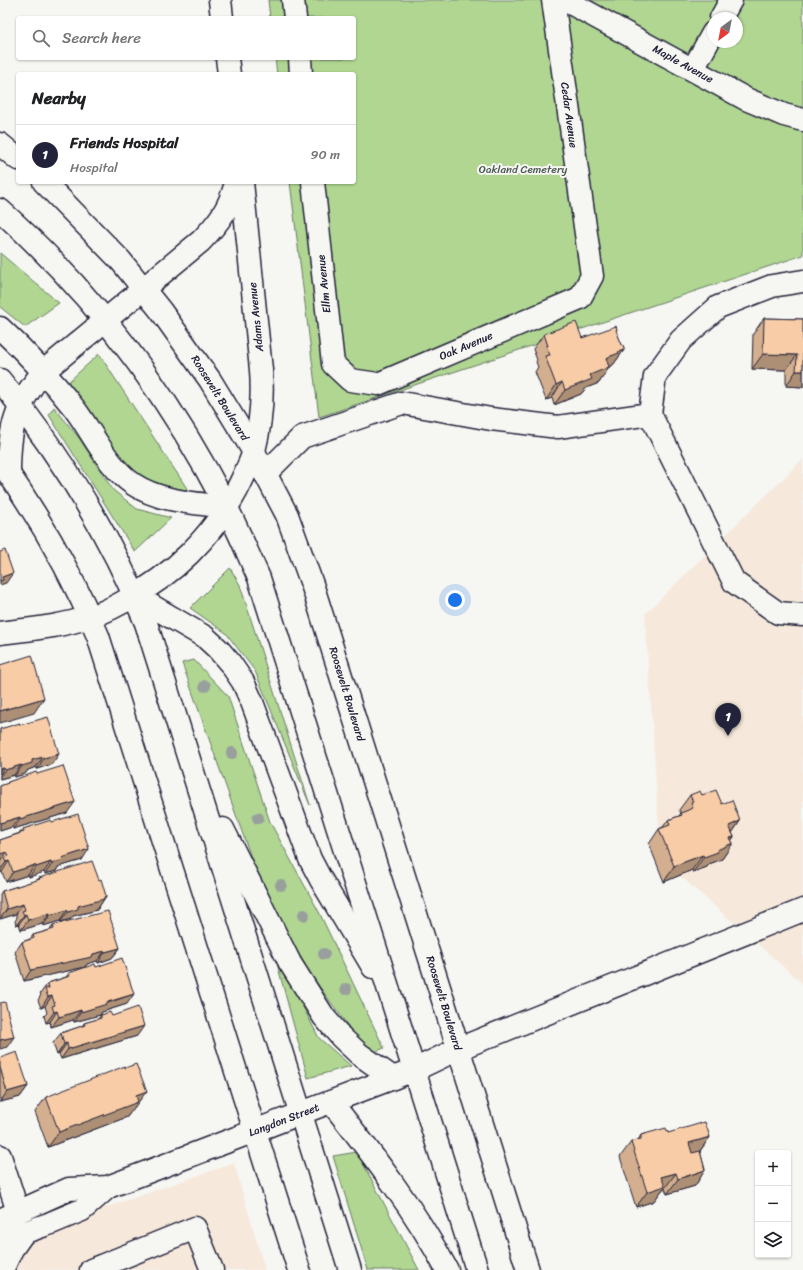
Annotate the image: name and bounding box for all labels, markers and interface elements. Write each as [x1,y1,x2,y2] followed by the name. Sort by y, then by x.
[707,12,743,48] north arrow
[16,16,356,60] search box
[62,25,141,51] text: Search here
[30,27,52,49] icon: search
[649,39,717,89] street label: Maple Avenue
[555,81,583,149] street label: Cedar Avenue
[32,83,86,113] text: Nearby
[70,130,178,156] text: Friends Hospital
[42,143,48,166] text: 1
[310,143,340,166] text: 90 m
[70,156,118,179] text: Hospital
[479,160,567,179] park label: Oakland Cemetery
[311,253,337,314] street label: Ellm Avenue
[243,281,269,354] street label: Adams Avenue
[436,326,496,366] street label: Oak Avenue
[186,351,255,446] street label: Roosevelt Boulevard
[445,590,465,610] your location
[324,644,371,745] street label: Roosevelt Boulevard
[715,703,741,736] pin: 1
[421,953,468,1054] street label: Roosevelt Boulevard
[246,1098,322,1142] street label: Langdon Street
[755,1150,791,1258] map controls
[755,1150,791,1186] button: +
[755,1186,791,1222] button: −
[755,1222,791,1258] button: layers

